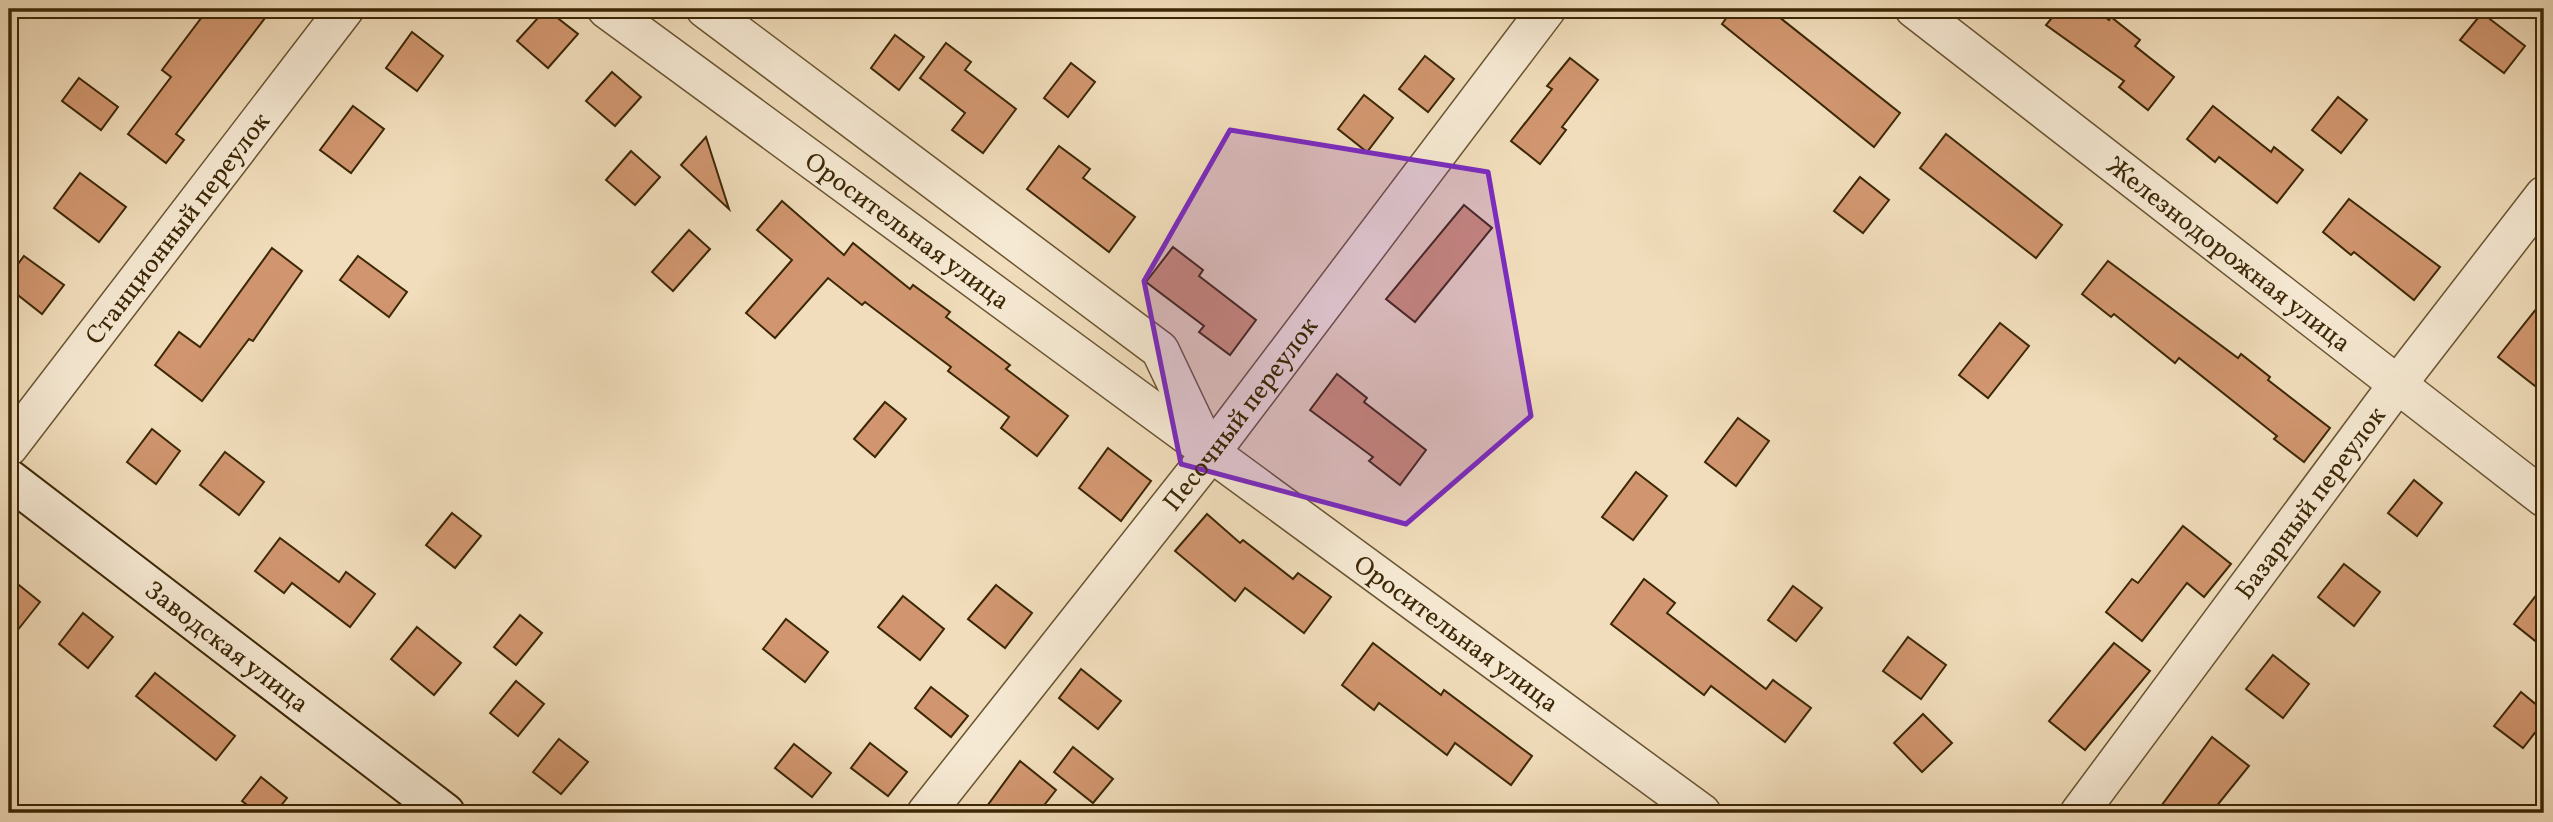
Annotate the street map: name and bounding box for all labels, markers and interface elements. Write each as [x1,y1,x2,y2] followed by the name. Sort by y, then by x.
[78,105,280,353] street label: Станционный переулок
[796,144,1016,319] street label: Оросительная улица
[2098,149,2358,362] street label: Железнодорожная улица
[1155,310,1328,520] street label: Песочный переулок
[2228,399,2395,607] street label: Базарный переулок
[1345,547,1565,722] street label: Оросительная улица
[136,573,316,722] street label: Заводская улица

